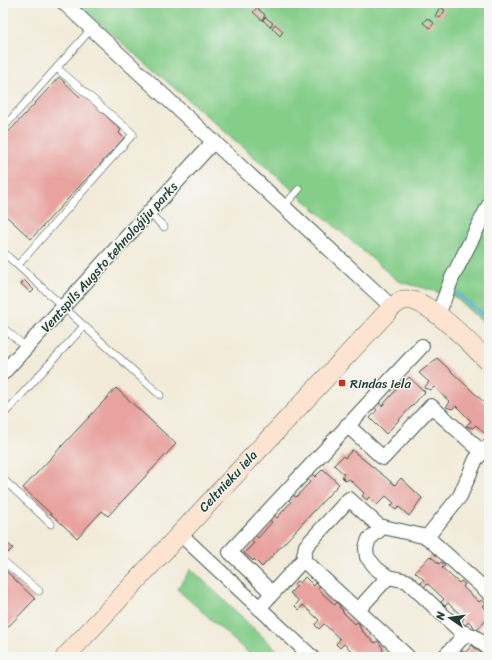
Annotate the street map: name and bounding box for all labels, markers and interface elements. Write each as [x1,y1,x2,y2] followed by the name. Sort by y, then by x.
[35,176,184,338] street label: Ventspils Augsto tehnoloģiju parks
[350,372,412,395] place label: Rindas iela
[337,378,347,388] marker: Rindas iela
[193,444,263,518] street label: Celtnieku iela
[430,598,470,638] north arrow
[430,610,451,623] text: N

